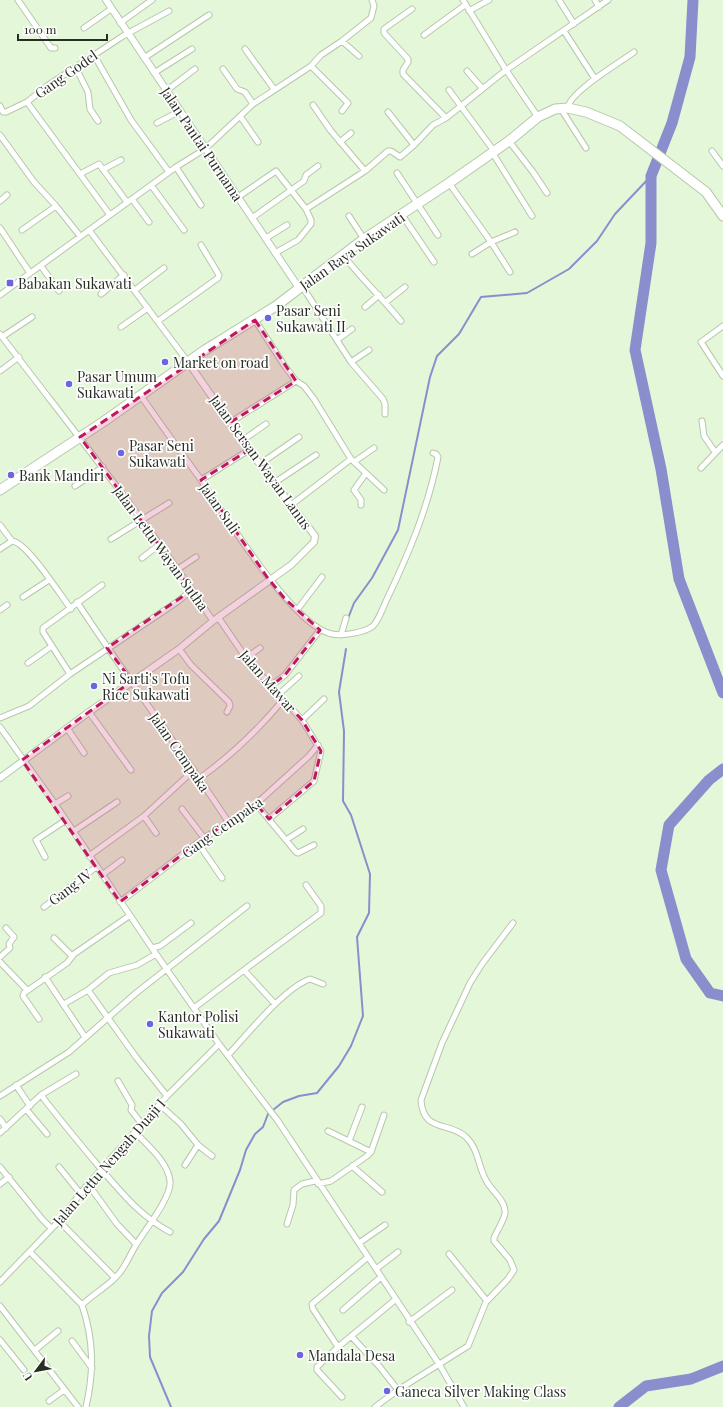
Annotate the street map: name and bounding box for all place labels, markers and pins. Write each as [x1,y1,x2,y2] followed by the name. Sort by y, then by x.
[18,274,132,293] place label: Babakan Sukawati
[5,278,15,288] marker: Babakan Sukawati
[276,301,346,336] place label: Pasar Seni Sukawati II
[263,313,273,323] marker: Pasar Seni Sukawati II
[173,353,269,372] place label: Market on road
[160,357,170,367] marker: Market on road
[77,367,158,402] place label: Pasar Umum Sukawati
[64,379,74,389] marker: Pasar Umum Sukawati
[129,436,194,471] place label: Pasar Seni Sukawati
[116,448,126,458] marker: Pasar Seni Sukawati
[19,466,104,485] place label: Bank Mandiri
[6,470,16,480] marker: Bank Mandiri
[102,669,190,704] place label: Ni Sarti's Tofu Rice Sukawati
[89,681,99,691] marker: Ni Sarti's Tofu Rice Sukawati
[158,1007,239,1042] place label: Kantor Polisi Sukawati
[145,1019,155,1029] marker: Kantor Polisi Sukawati
[308,1346,395,1365] place label: Mandala Desa
[295,1350,305,1360] marker: Mandala Desa
[395,1382,566,1401] place label: Ganeca Silver Making Class
[382,1386,392,1396] marker: Ganeca Silver Making Class

